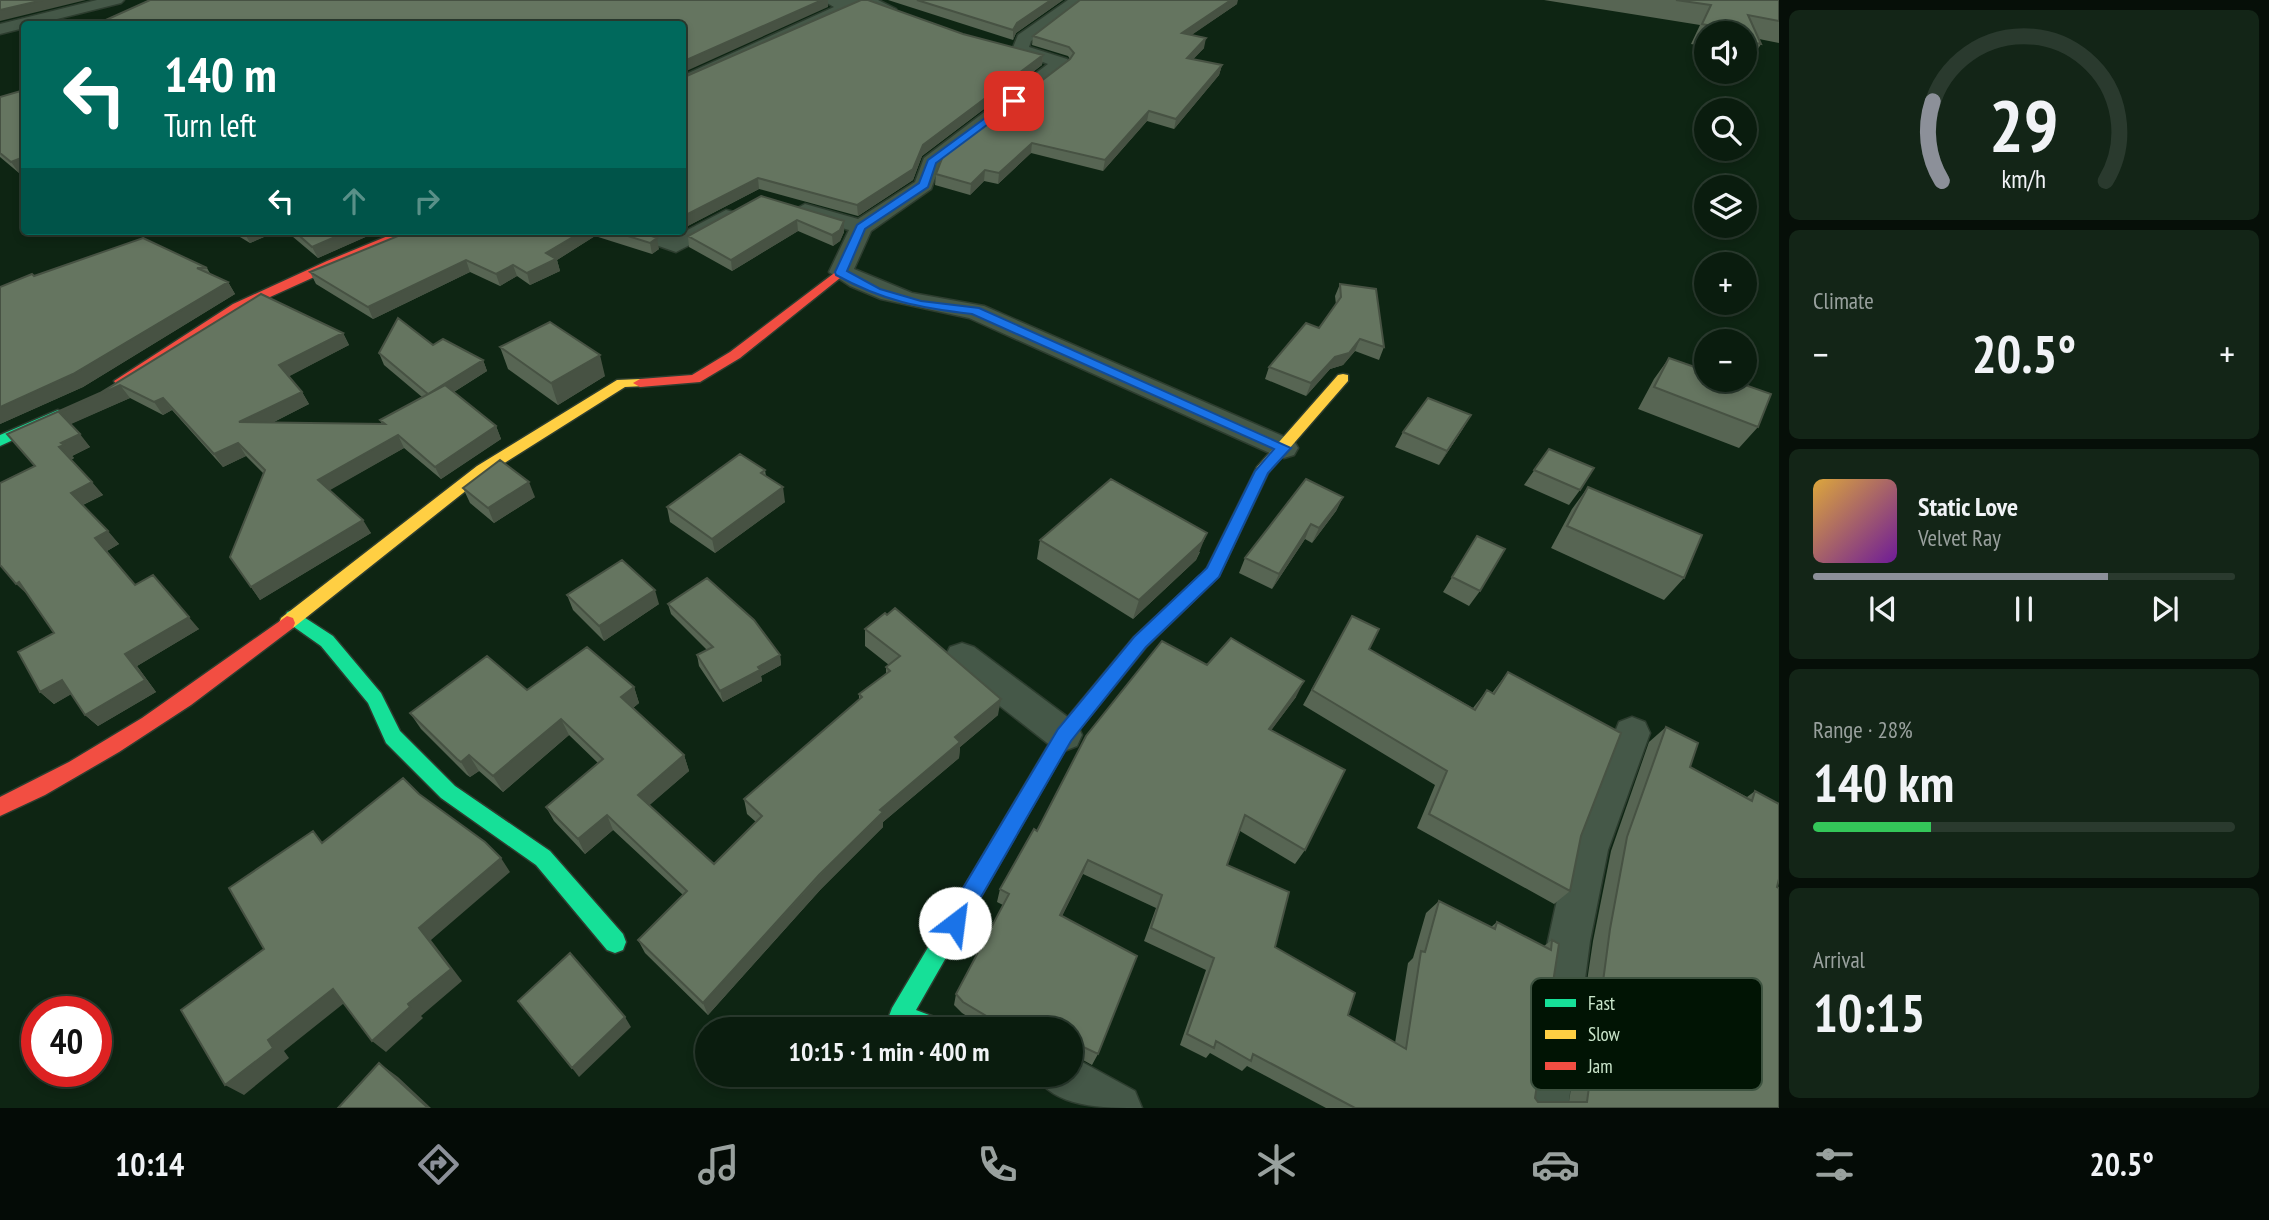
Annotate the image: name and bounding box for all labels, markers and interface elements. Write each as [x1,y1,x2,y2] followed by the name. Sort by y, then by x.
[1694,21,1757,392] map controls
[1694,21,1757,84] button: sound
[164,42,277,106] text: 140 m
[49,49,140,140] icon: left
[984,71,1044,131] pin
[1989,77,2059,171] text: 29
[995,82,1033,120] icon: arrive
[1694,98,1757,161] button: search
[164,104,256,146] text: Turn left
[2002,163,2046,195] text: km/h
[1694,175,1757,238] button: layers
[262,182,300,220] icon: left
[335,182,373,220] icon: ahead
[408,182,446,220] icon: right
[1694,252,1757,315] button: +
[1813,286,1874,315] text: Climate
[1972,320,2076,387] text: 20.5°
[1694,329,1757,392] button: −
[1813,329,1829,378] text: −
[2219,329,2235,378] text: +
[1918,490,2018,523] text: Static Love
[1918,523,2001,552] text: Velvet Ray
[1864,590,1902,628] icon: previous
[2005,590,2043,628] icon: pause
[2146,590,2184,628] icon: next
[1813,715,1913,744] text: Range · 28%
[1813,749,1954,816] text: 140 km
[918,886,992,960] position arrow
[1813,945,1865,974] text: Arrival
[1531,978,1762,1090] legend
[1813,979,1925,1046] text: 10:15
[1588,991,1616,1015] text: Fast
[21,996,112,1087] speed limit sign: 40
[1588,1022,1621,1046] text: Slow
[789,1035,989,1068] text: 10:15 · 1 min · 400 m
[1587,1054,1613,1078] text: Jam
[414,1140,463,1189] icon: directions
[694,1140,743,1189] icon: music
[973,1140,1022,1189] icon: phone
[1252,1140,1301,1189] icon: climate
[1531,1140,1580,1189] icon: car
[1810,1140,1859,1189] icon: filters
[115,1143,184,1185] text: 10:14
[2090,1143,2154,1185] text: 20.5°

